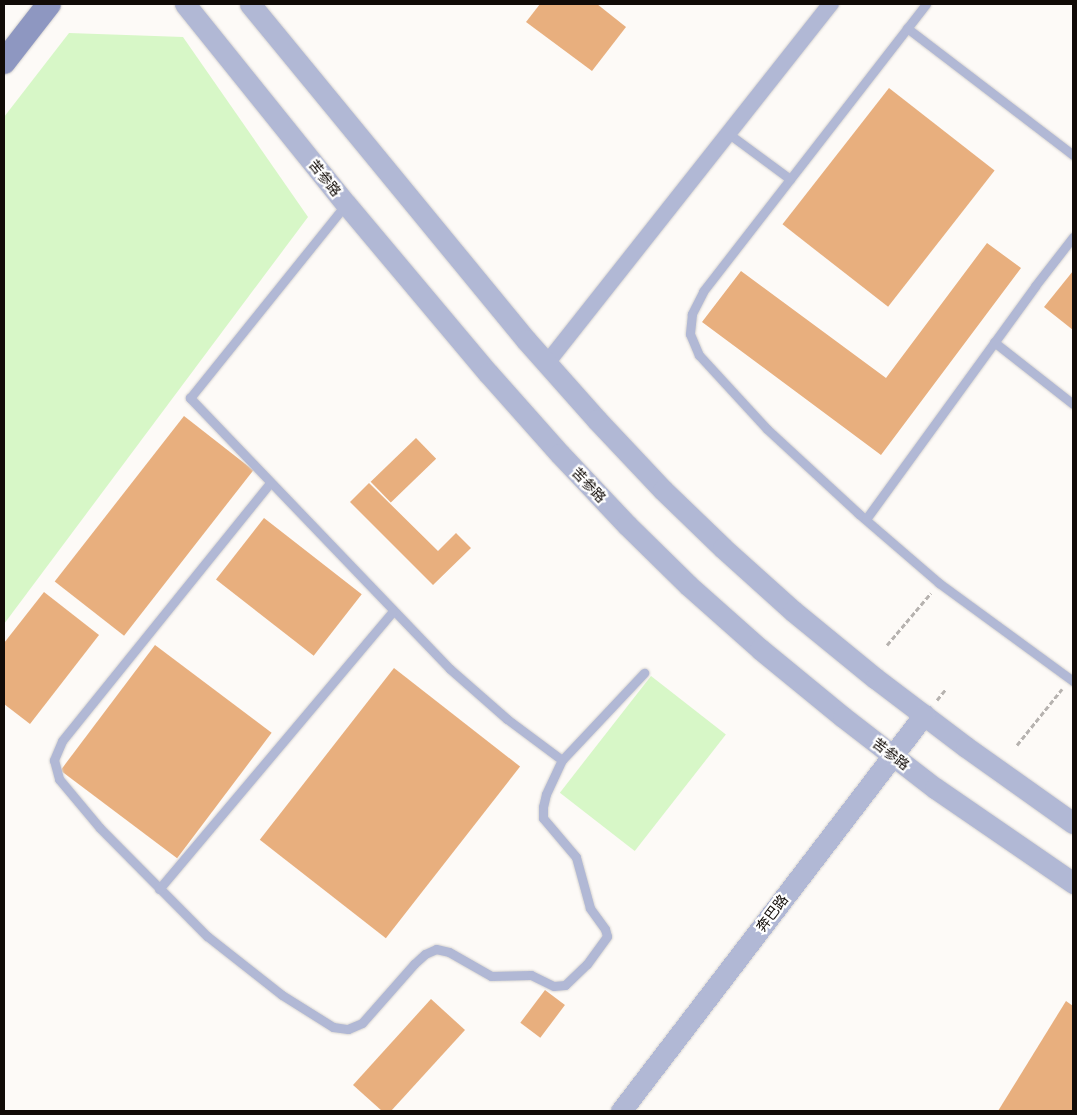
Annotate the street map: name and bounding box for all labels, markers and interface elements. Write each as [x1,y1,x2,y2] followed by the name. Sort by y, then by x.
[305,156,345,200] street label: 苦参路
[568,464,610,506] street label: 苦参路
[869,735,913,773] street label: 苦参路
[753,891,791,935] street label: 奔巴路

